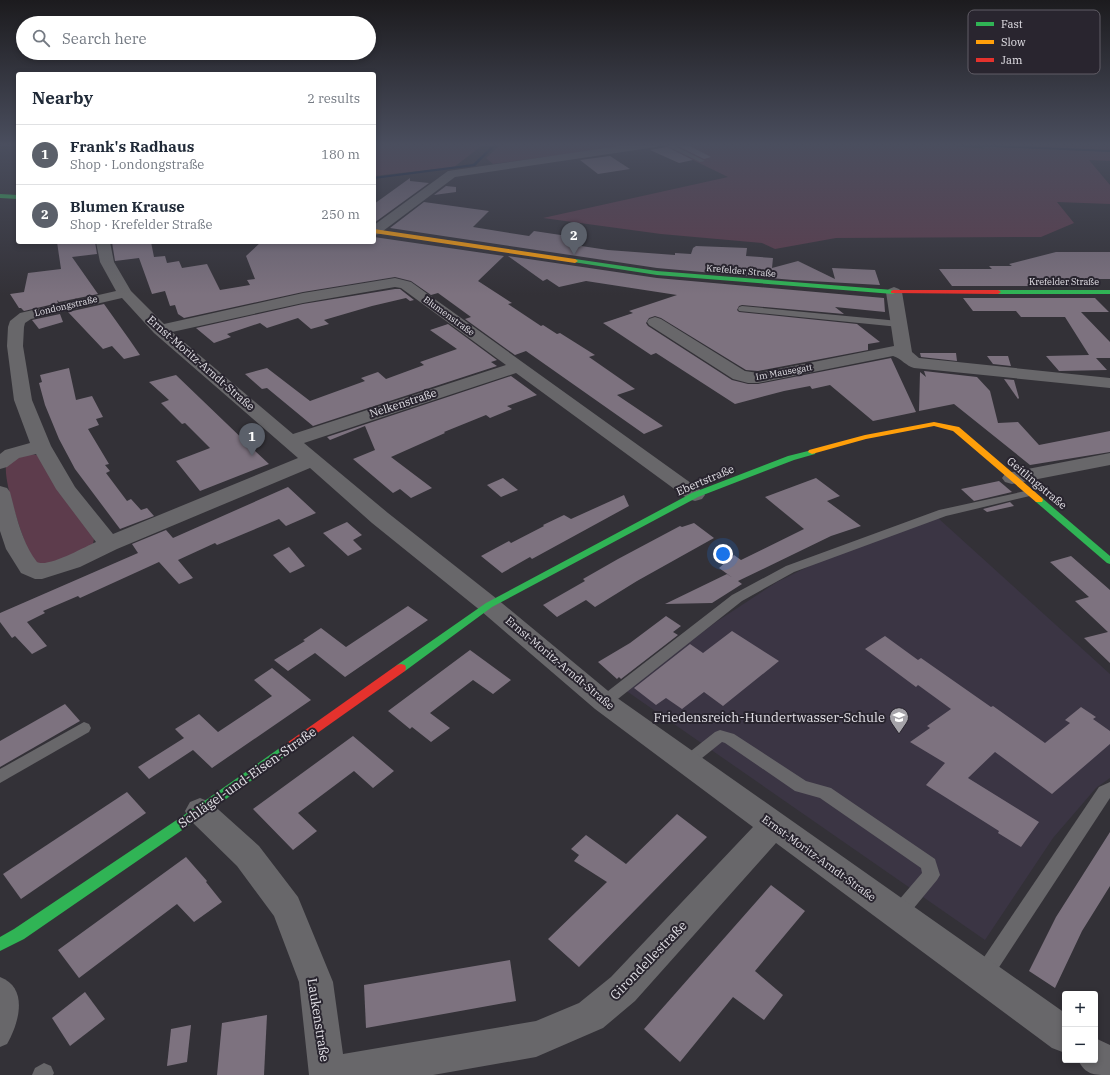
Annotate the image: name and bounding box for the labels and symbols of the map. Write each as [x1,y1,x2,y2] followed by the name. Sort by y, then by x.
[968,10,1100,74] legend
[1001,17,1023,31] text: Fast
[1001,35,1026,49] text: Slow
[1001,53,1023,67] text: Jam
[561,222,587,255] pin: 2
[706,262,777,279] street label: Krefelder Straße
[1029,276,1099,287] street label: Krefelder Straße
[33,293,99,318] street label: Londongstraße
[422,293,477,338] street label: Blumenstraße
[144,313,258,414] street label: Ernst-Moritz-Arndt-Straße
[755,361,813,382] street label: Im Mausegatt
[368,386,438,420] street label: Nelkenstraße
[239,423,265,456] pin: 1
[1004,454,1070,512] street label: Geitlingstraße
[674,462,736,498] street label: Ebertstraße
[713,544,733,564] your location
[503,613,617,713] street label: Ernst-Moritz-Arndt-Straße
[888,706,910,734] school or university icon: Friedensreich-Hundertwasser-Schule
[653,709,885,726] place label: Friedensreich-Hundertwasser-Schule
[175,723,320,832] street label: Schlägel-und-Eisen-Straße
[759,812,879,904] street label: Ernst-Moritz-Arndt-Straße
[606,917,690,1003] street label: Girondellestraße
[304,977,334,1063] street label: Laukenstraße

